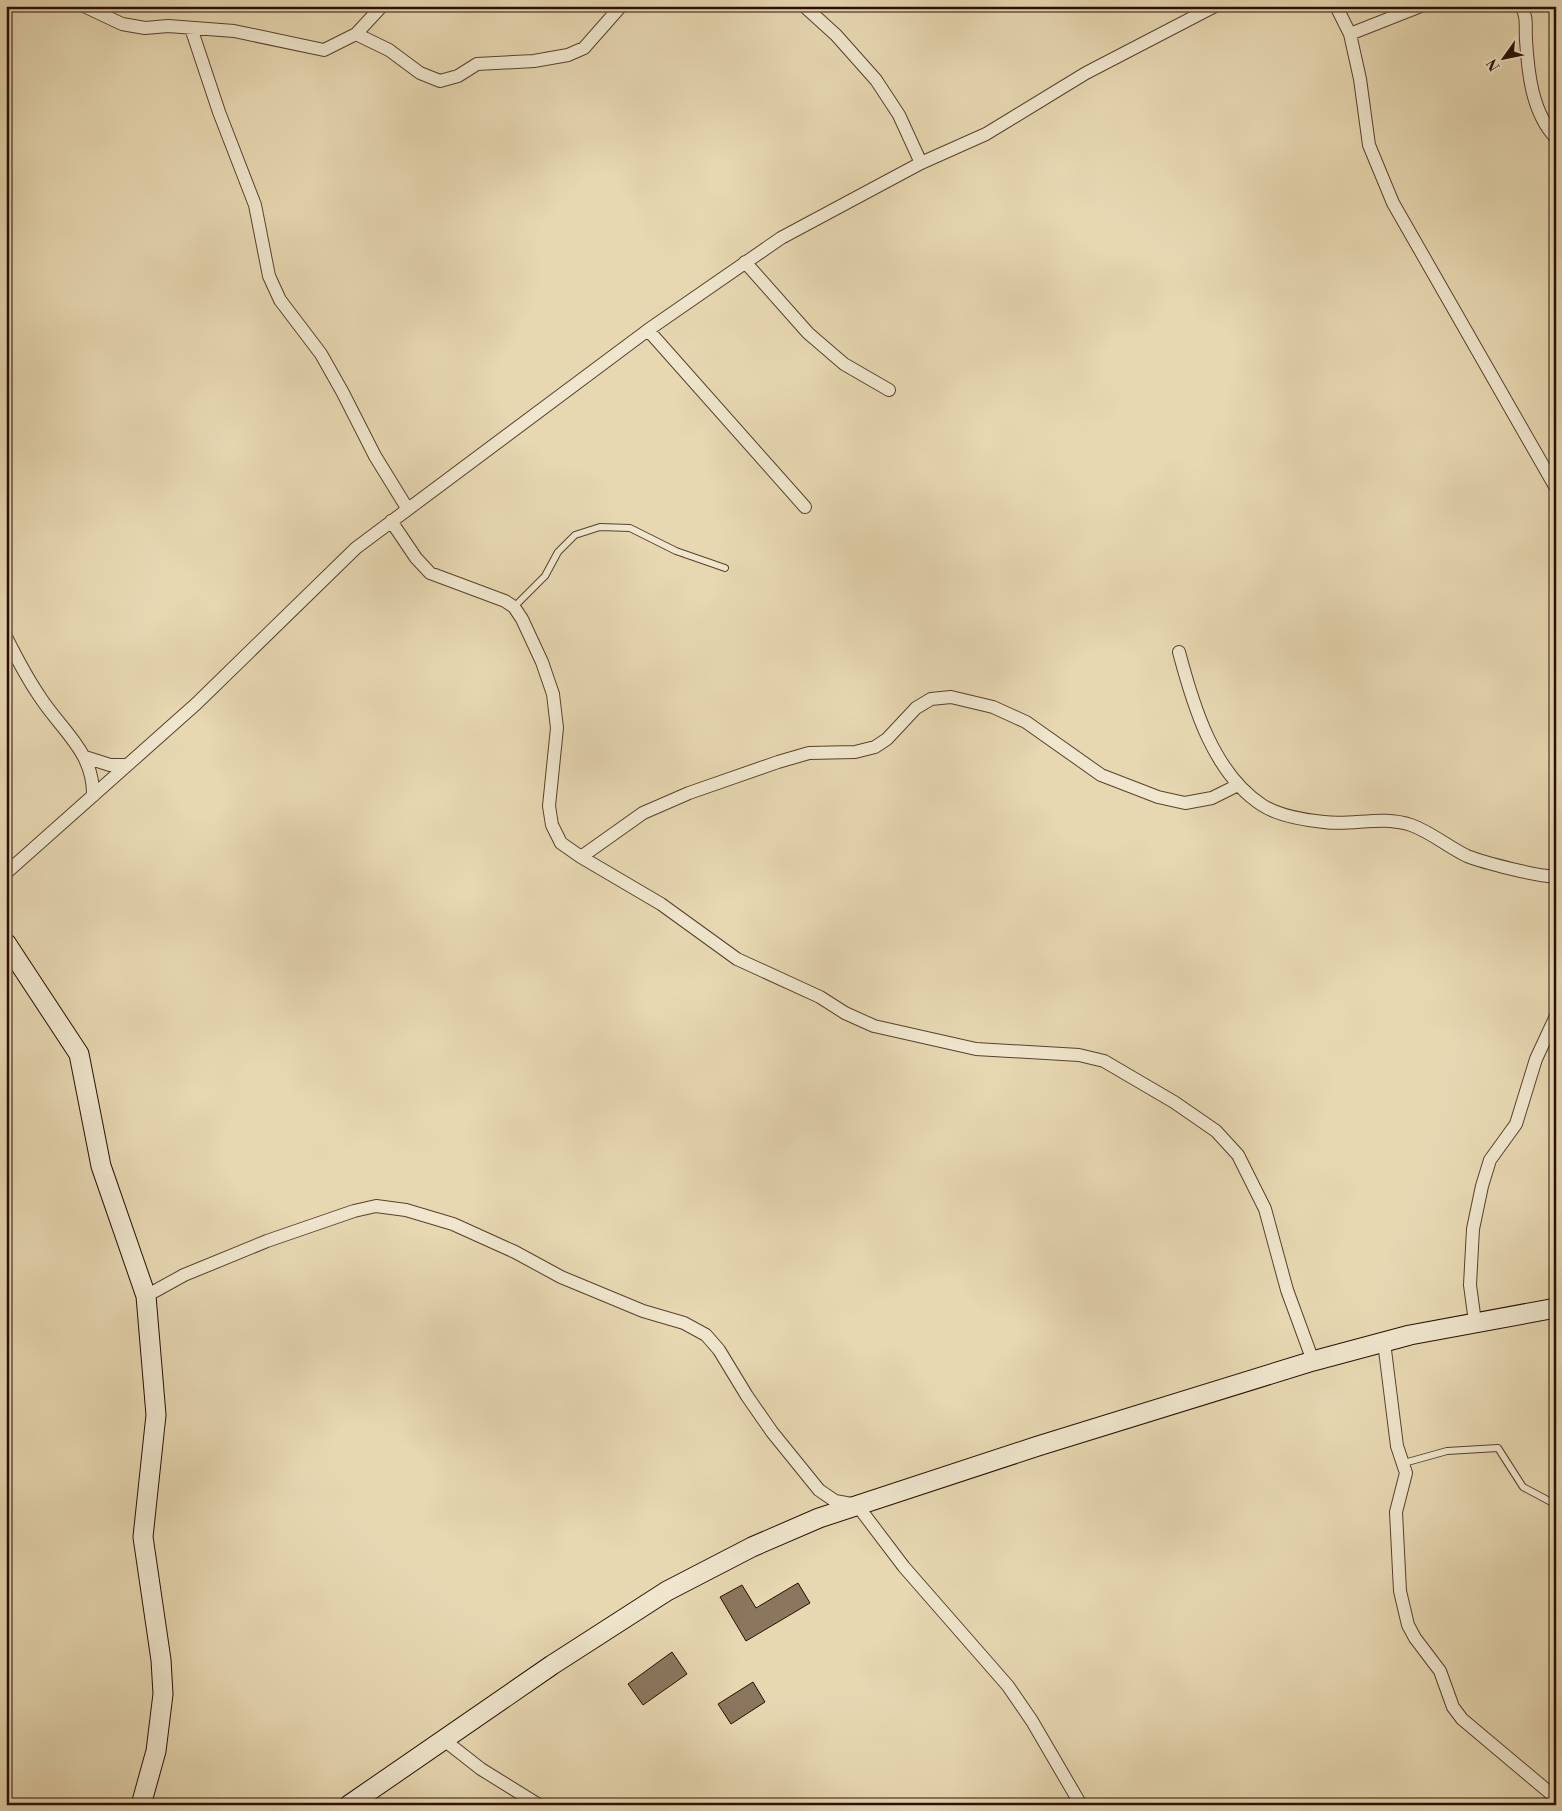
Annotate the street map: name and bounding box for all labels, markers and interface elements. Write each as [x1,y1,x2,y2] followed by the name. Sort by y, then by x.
[1480,32,1530,82] north arrow
[1483,55,1505,74] text: N

